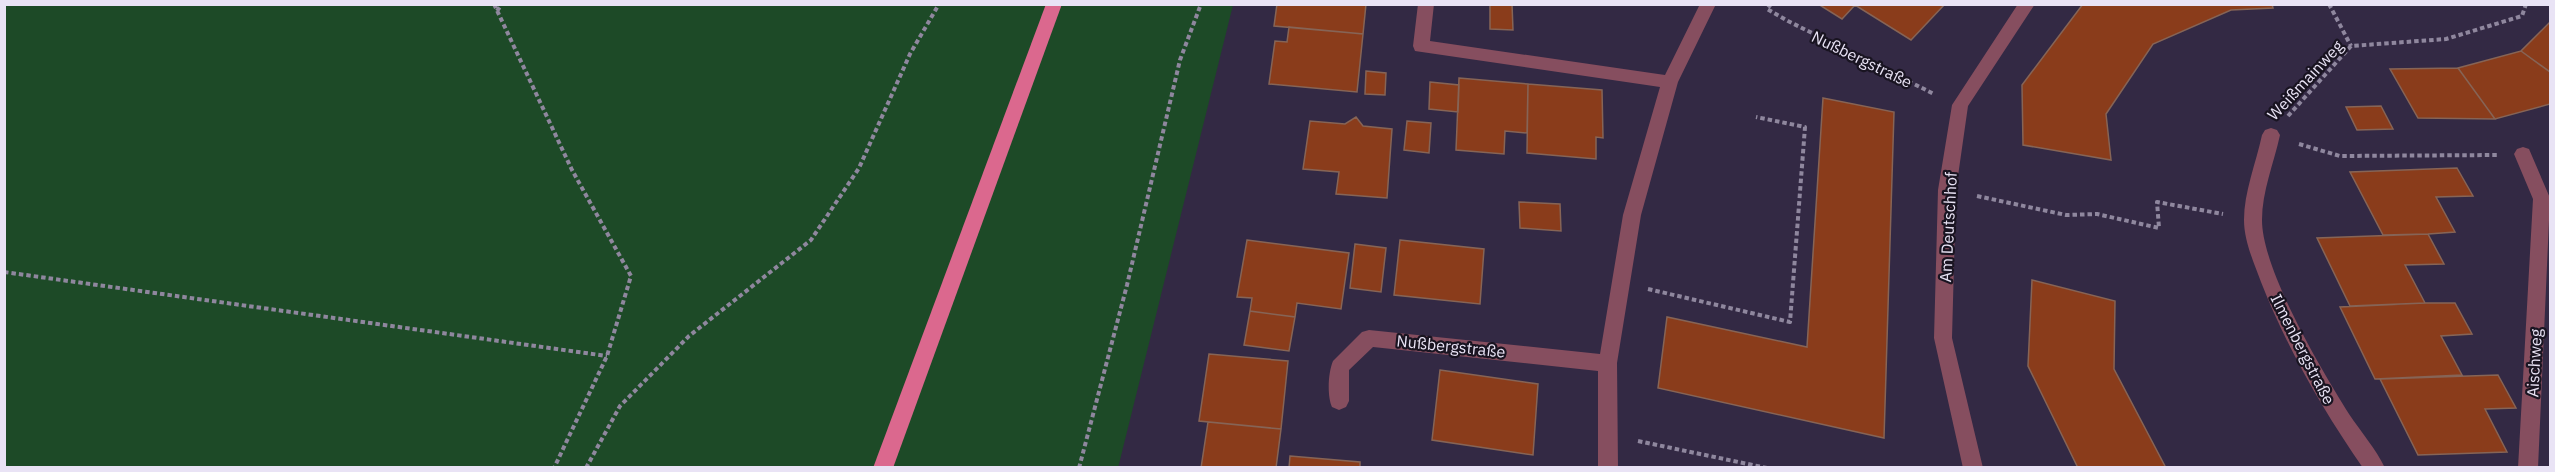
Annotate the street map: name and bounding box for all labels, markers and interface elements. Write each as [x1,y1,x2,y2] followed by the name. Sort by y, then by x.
[1808,26,1916,92] street label: Nußbergstraße
[2263,35,2347,124] street label: Weißmainweg
[1935,171,1961,283] street label: Am Deutschhof
[2267,290,2340,408] street label: Ilmenbergstraße
[2522,328,2546,398] street label: Aischweg
[1396,330,1507,362] street label: Nußbergstraße

